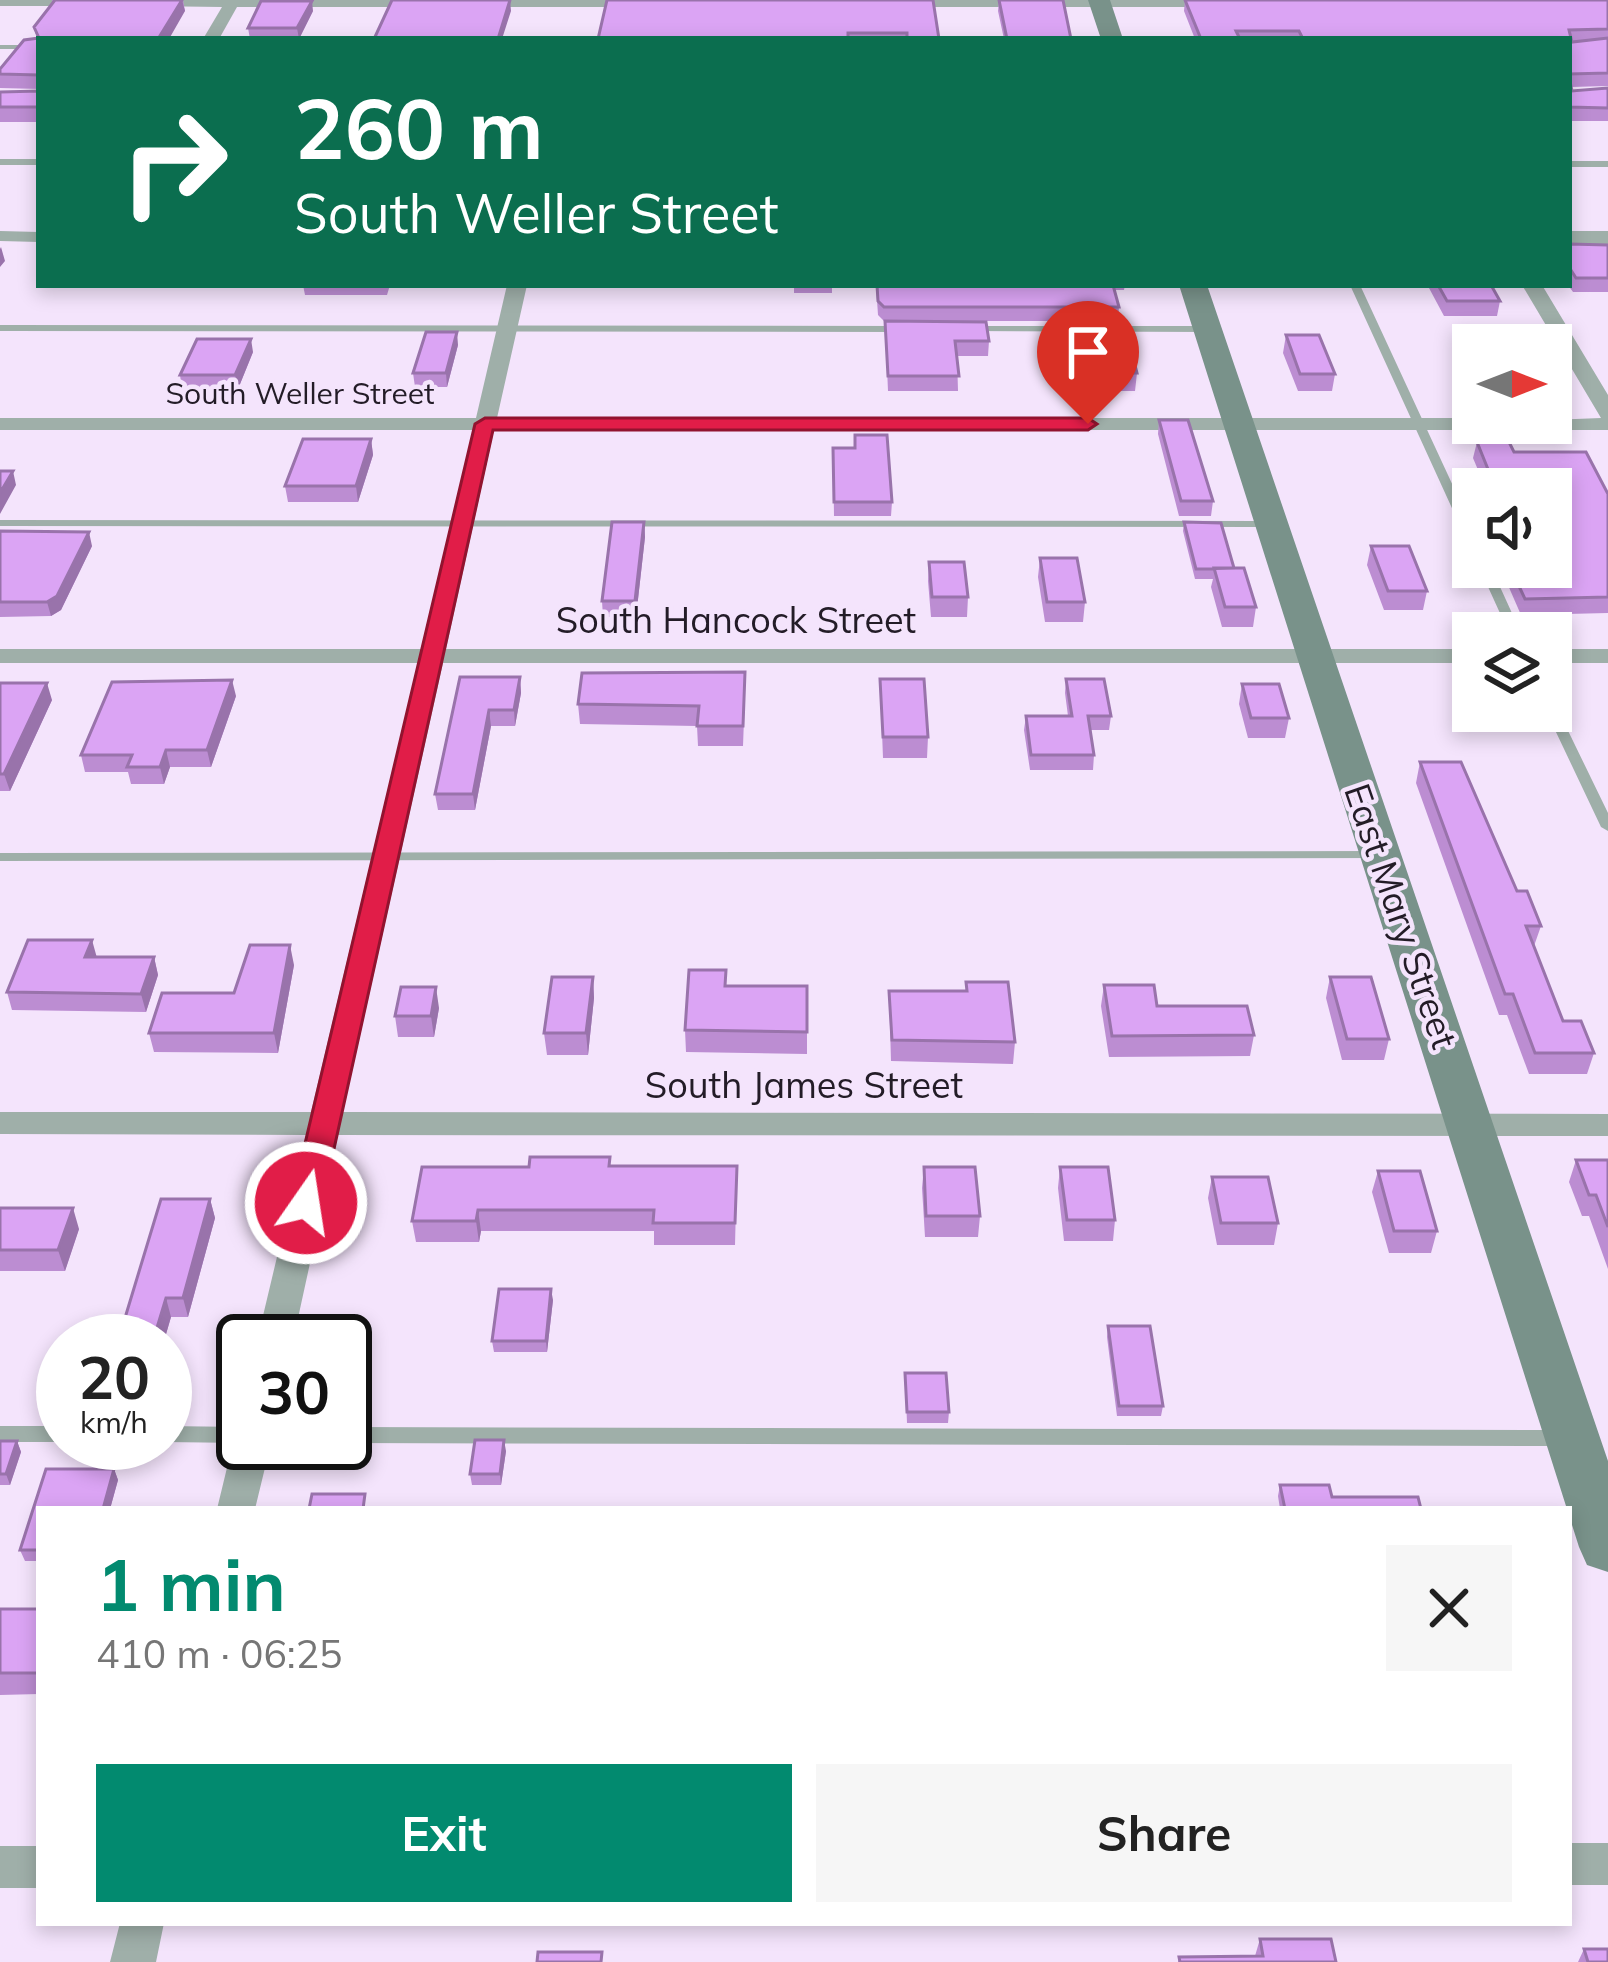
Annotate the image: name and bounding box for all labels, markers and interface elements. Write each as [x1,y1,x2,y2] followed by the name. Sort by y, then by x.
[294,75,544,180] text: 260 m
[96,84,252,240] icon: right
[294,179,779,247] text: South Weller Street
[1037,301,1139,424] pin
[1055,319,1121,385] icon: arrive
[1452,324,1572,444] north arrow
[1452,324,1572,732] map controls
[165,374,435,412] street label: South Weller Street
[1452,468,1572,588] button: sound
[556,597,916,642] street label: South Hancock Street
[1452,612,1572,732] button: layers
[1335,778,1468,1054] street label: East Mary Street
[645,1062,963,1107] street label: South James Street
[243,1140,369,1266] position arrow
[216,1314,372,1470] speed limit sign: 30
[78,1339,150,1414] text: 20
[80,1403,148,1441] text: km/h
[96,1539,286,1629] text: 1 min
[1386,1545,1512,1671] button: close
[96,1629,342,1678] text: 410 m · 06:25
[96,1764,792,1902] button: Exit
[816,1764,1512,1902] button: Share

